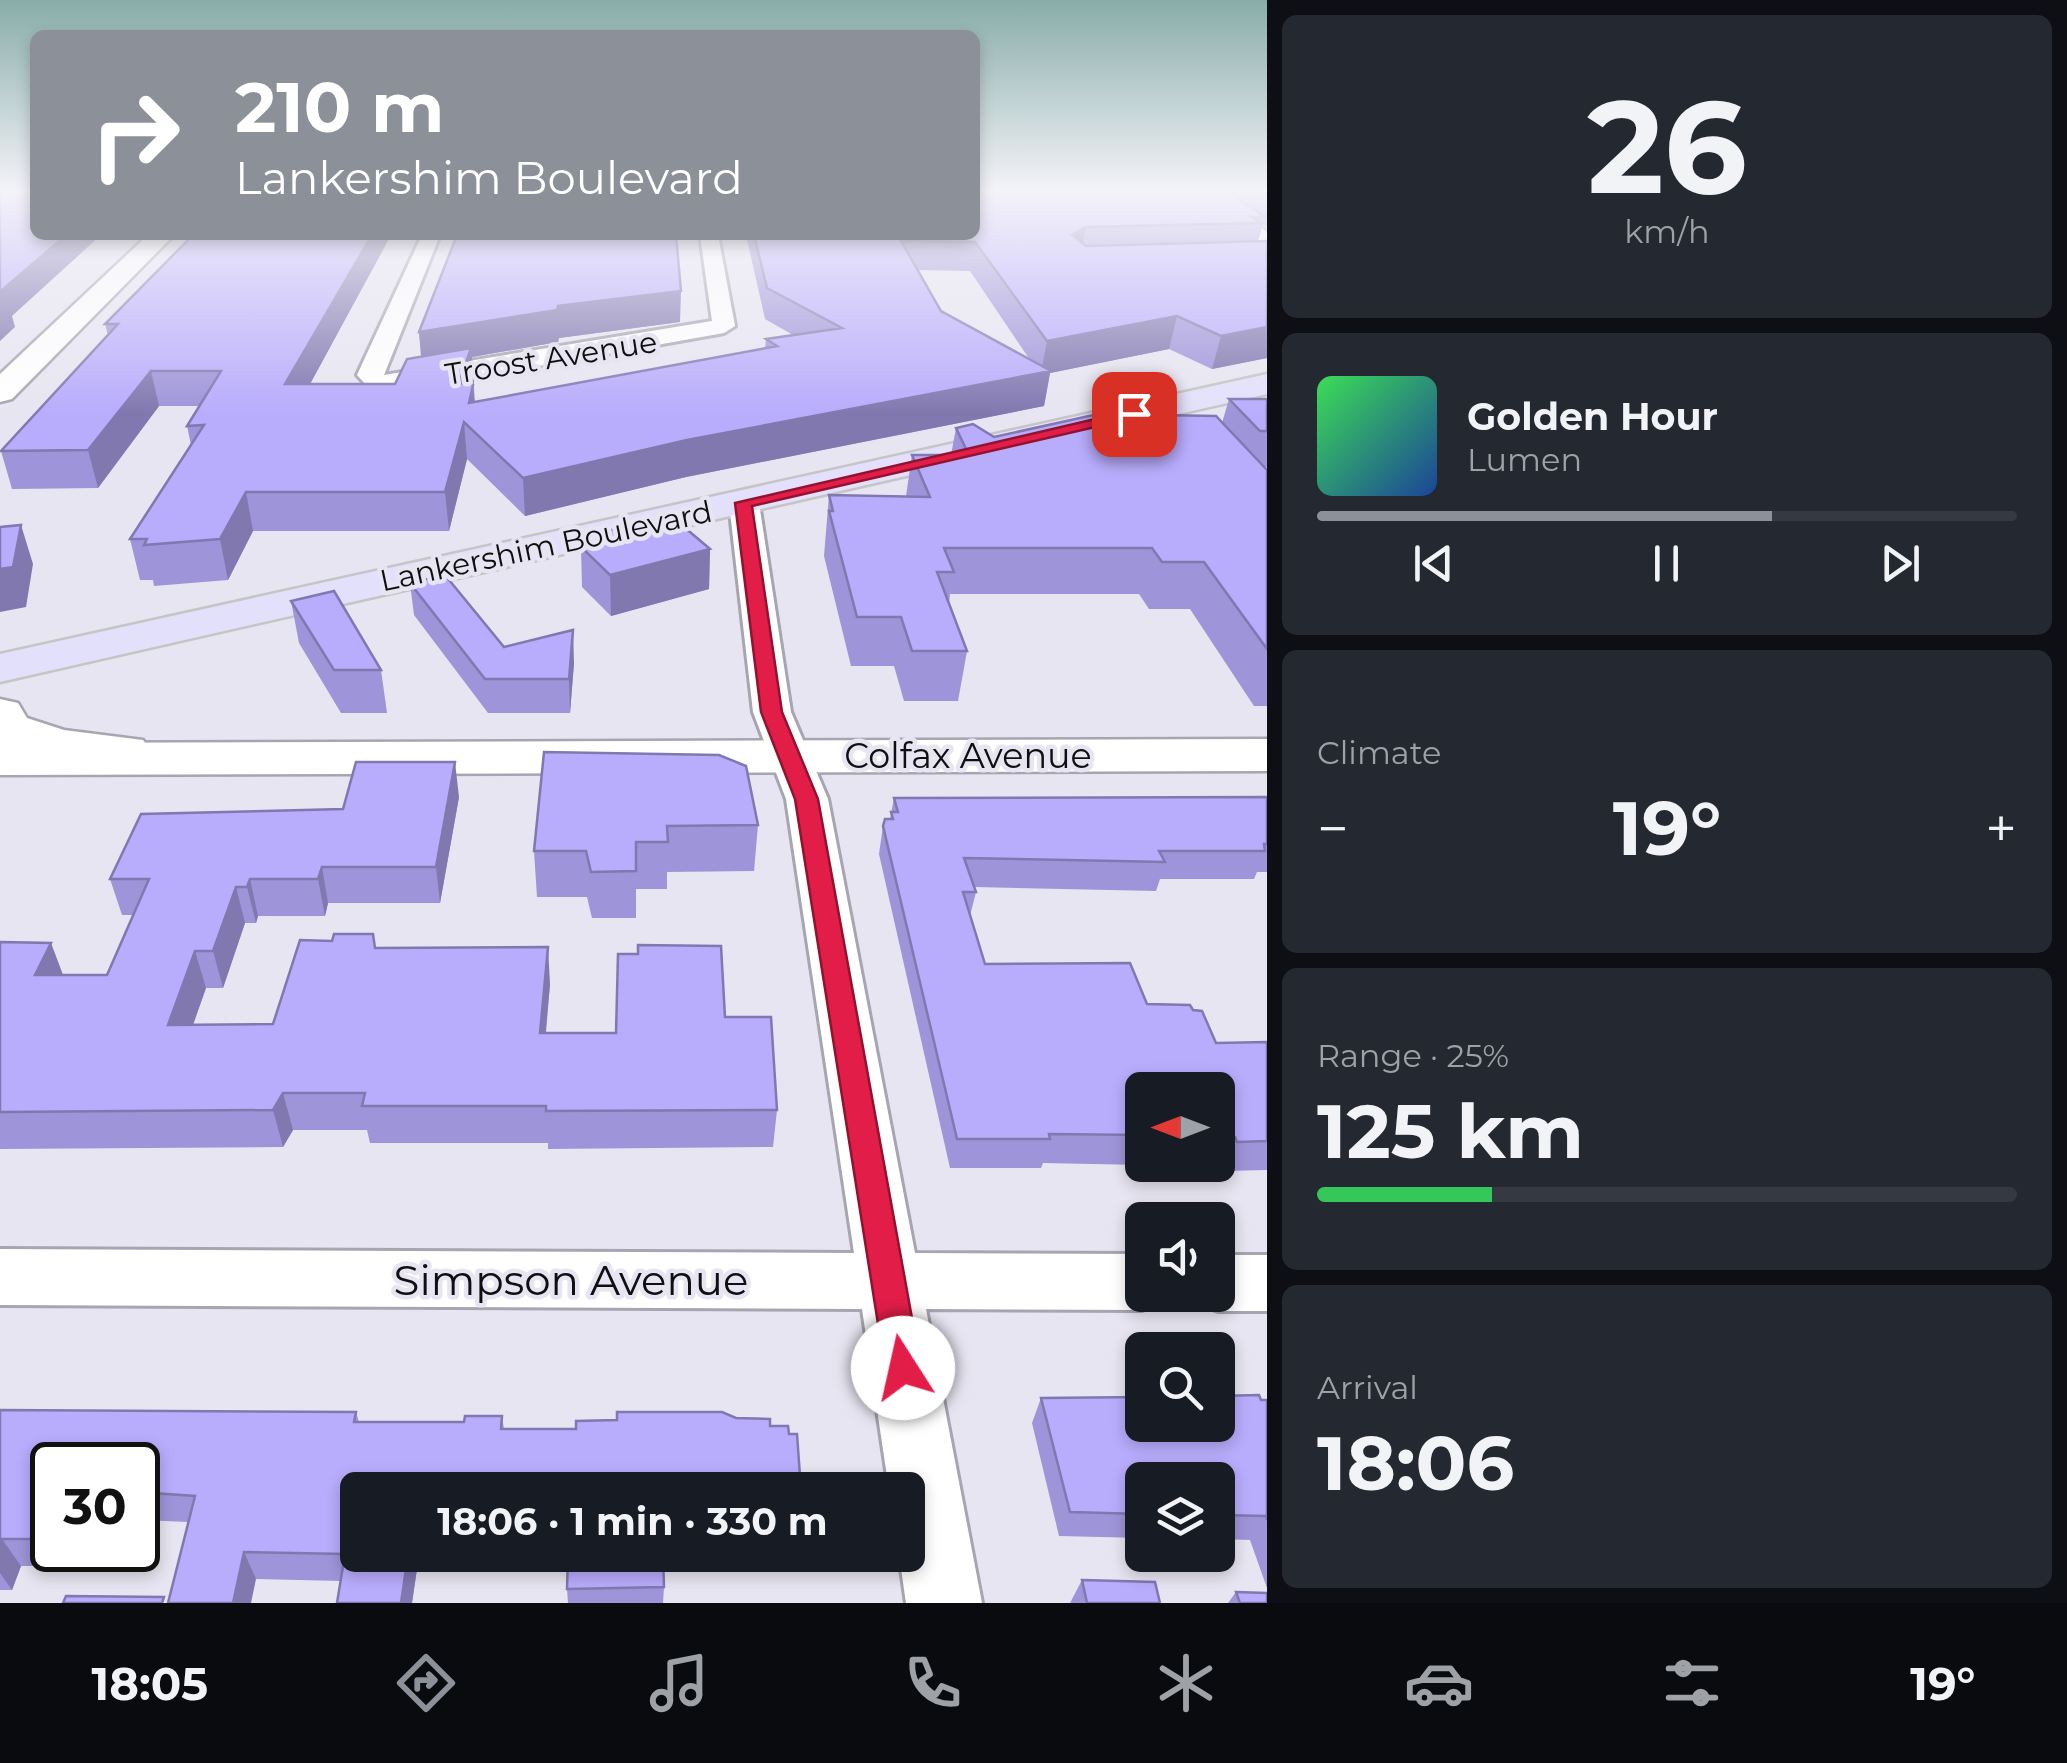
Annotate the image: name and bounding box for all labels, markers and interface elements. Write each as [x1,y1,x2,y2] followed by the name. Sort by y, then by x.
[235,64,445,150] text: 210 m
[1587,67,1747,226] text: 26
[70,70,200,200] icon: right
[235,150,743,205] text: Lankershim Boulevard
[1624,212,1710,251] text: km/h
[442,323,660,393] street label: Troost Avenue
[1092,372,1177,457] pin
[1107,387,1162,442] icon: arrive
[1467,393,1718,440] text: Golden Hour
[1467,440,1582,479] text: Lumen
[377,493,715,599] street label: Lankershim Boulevard
[1406,536,1461,591] icon: previous
[1639,536,1694,591] icon: pause
[1873,536,1928,591] icon: next
[1317,733,1441,772] text: Climate
[844,734,1092,777] street label: Colfax Avenue
[1613,782,1721,874] text: 19°
[1317,795,1349,862] text: −
[1985,795,2017,862] text: +
[1317,1036,1509,1075] text: Range · 25%
[1125,1072,1235,1182] north arrow
[1125,1072,1235,1572] map controls
[1317,1085,1584,1177] text: 125 km
[1125,1202,1235,1312] button: sound
[394,1254,748,1306] street label: Simpson Avenue
[851,1316,955,1420] position arrow
[1125,1332,1235,1442] button: search
[1317,1368,1418,1407] text: Arrival
[1317,1417,1514,1509] text: 18:06
[30,1442,160,1572] speed limit sign: 30
[1125,1462,1235,1572] button: layers
[437,1498,828,1545] text: 18:06 · 1 min · 330 m
[391,1648,461,1718] icon: directions
[644,1648,714,1718] icon: music
[898,1648,968,1718] icon: phone
[1151,1648,1221,1718] icon: climate
[1404,1648,1474,1718] icon: car
[1657,1648,1727,1718] icon: filters
[92,1656,208,1711] text: 18:05
[1910,1656,1975,1711] text: 19°

